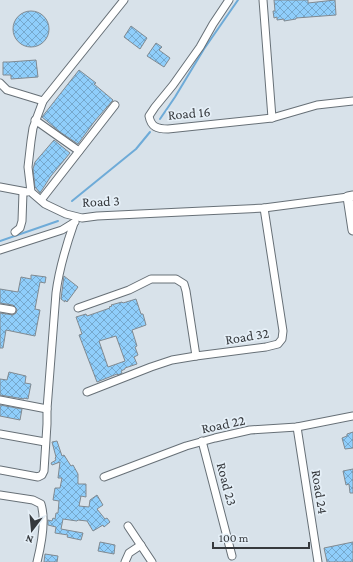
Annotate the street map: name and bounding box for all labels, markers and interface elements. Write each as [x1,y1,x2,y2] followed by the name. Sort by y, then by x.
[167,103,211,123] street label: Road 16
[82,192,120,210] street label: Road 3
[224,325,270,347] street label: Road 32
[200,412,247,436] street label: Road 22
[214,461,240,507] street label: Road 23
[309,469,331,515] street label: Road 24
[12,510,52,550] north arrow
[213,524,309,550] scale bar
[219,531,249,545] text: 100 m
[24,533,35,546] text: N

